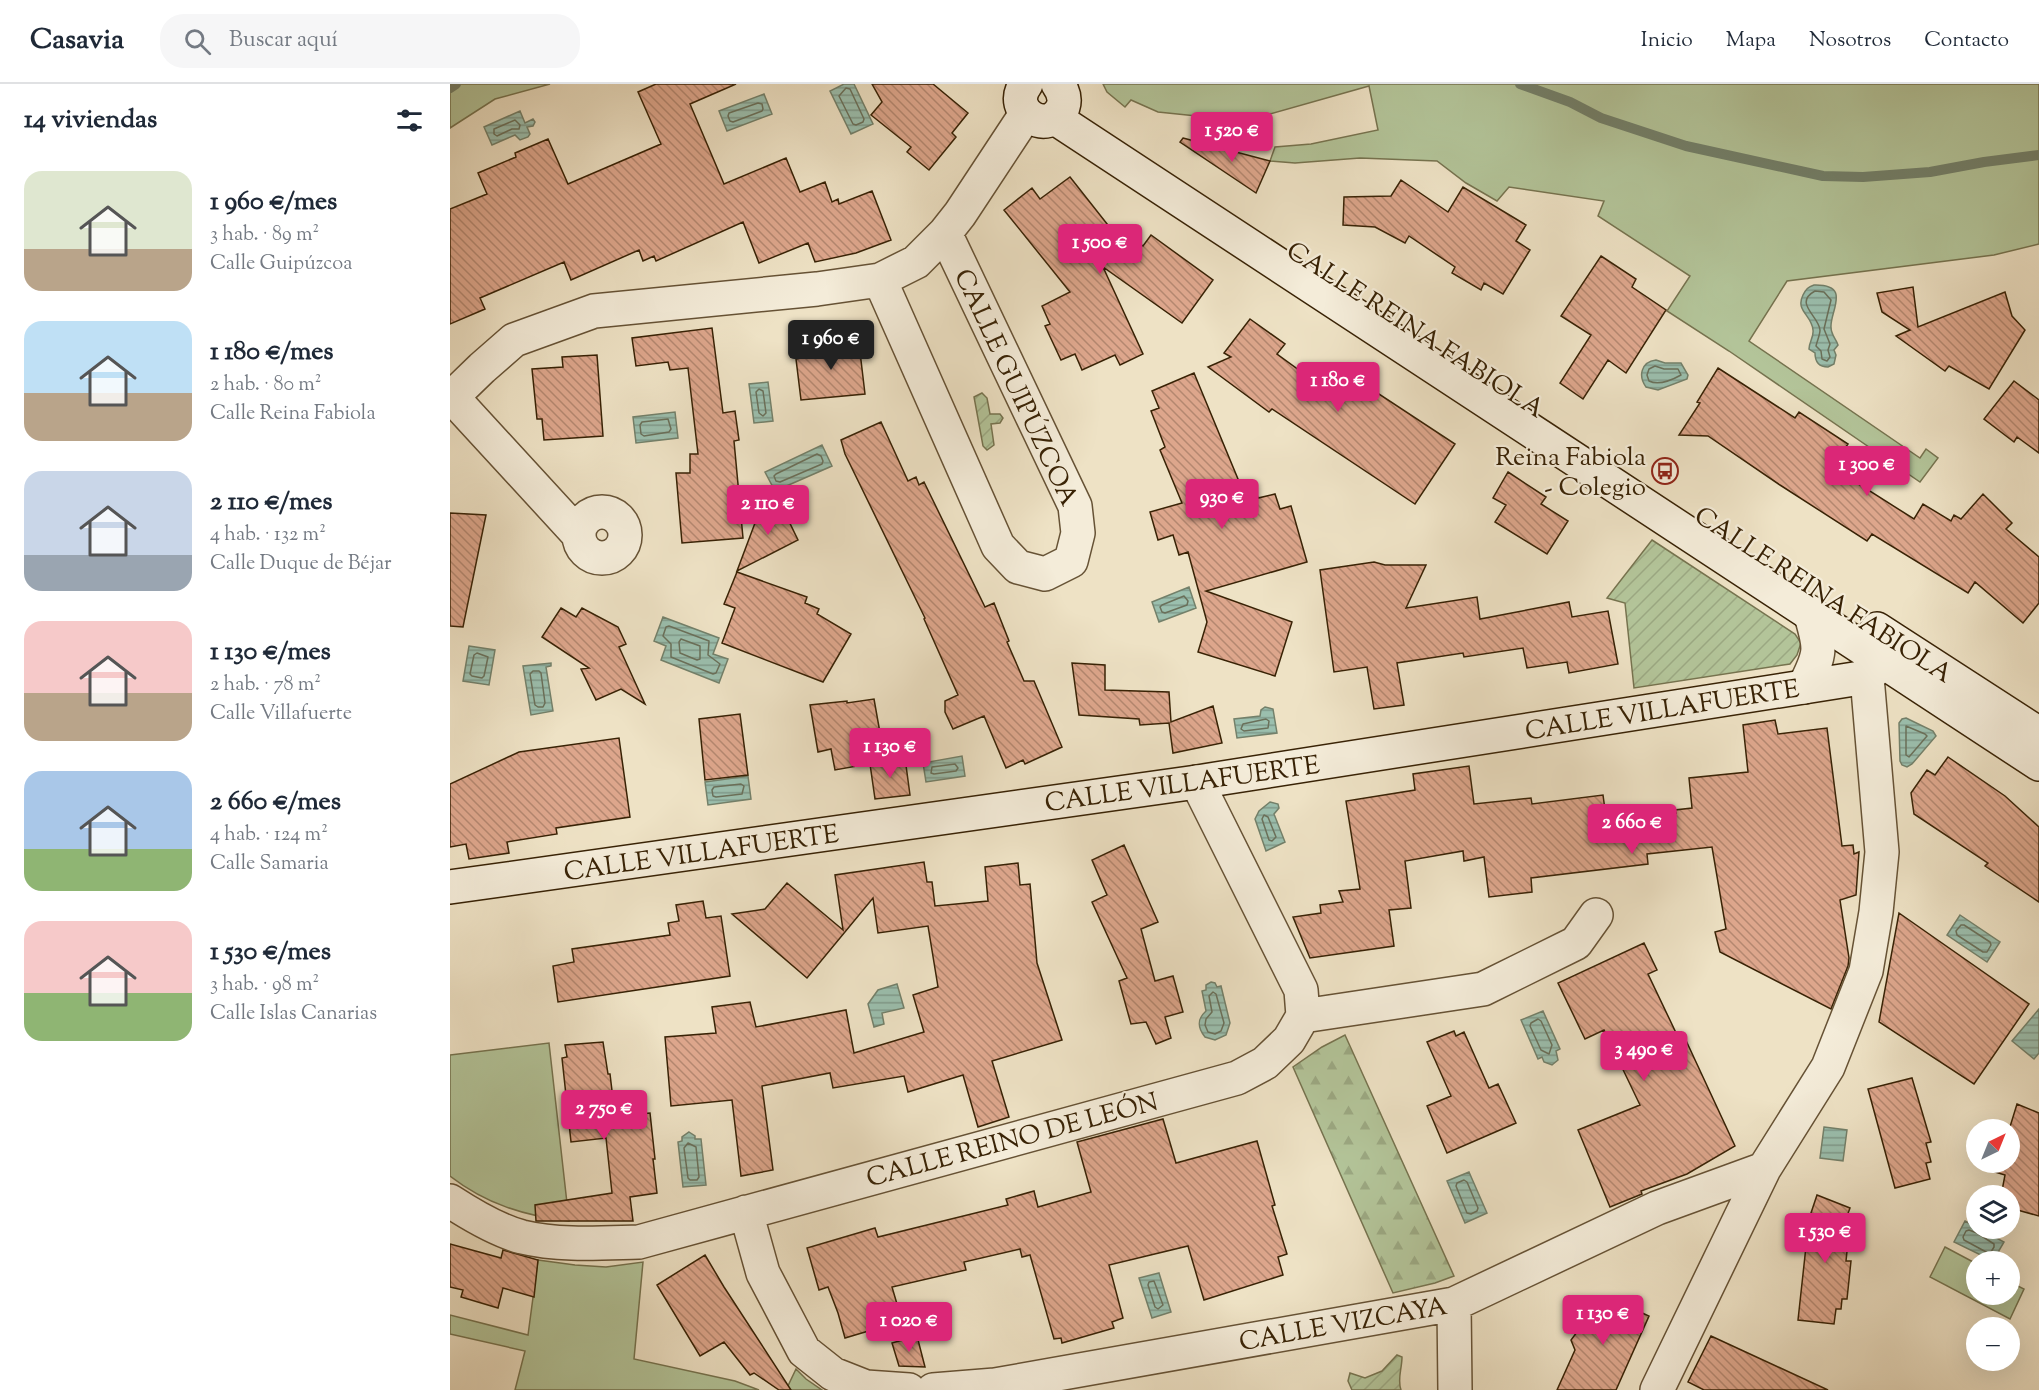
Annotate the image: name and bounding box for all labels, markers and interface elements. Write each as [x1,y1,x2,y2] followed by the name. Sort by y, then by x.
[160,14,580,68] search box
[30,21,124,61] text: Casavia
[181,25,214,58] icon: search
[229,25,338,57] text: Buscar aquí
[1641,26,1693,56] text: Inicio
[1726,26,1776,56] text: Mapa
[1809,26,1891,56] text: Nosotros
[1924,26,2009,56] text: Contacto
[24,102,157,139] text: 14 viviendas
[393,104,426,137] icon: filters
[1177,112,1287,163] pin: 1 520 €
[1205,117,1259,146] text: 1 520 €
[210,184,337,221] text: 1 960 €/mes
[72,195,144,267] icon: home
[210,221,319,250] text: 3 hab. · 89 m²
[1045,224,1155,275] pin: 1 500 €
[1072,229,1128,258] text: 1 500 €
[1278,234,1551,429] street label: CALLE REINA FABIOLA
[210,250,352,279] text: Calle Guipúzcoa
[943,263,1086,513] street label: CALLE GUIPÚZCOA
[776,320,886,371] pin: 1 960 €
[802,325,860,354] text: 1 960 €
[210,334,334,371] text: 1 180 €/mes
[72,345,144,417] icon: home
[1283,362,1393,413] pin: 1 180 €
[1311,367,1365,396] text: 1 180 €
[210,371,322,400] text: 2 hab. · 80 m²
[210,400,376,429] text: Calle Reina Fabiola
[1495,440,1646,507] place label: Reina Fabiola - Colegio
[1812,446,1922,497] pin: 1 300 €
[1839,451,1895,480] text: 1 300 €
[1650,456,1680,486] bus stop icon: Reina Fabiola - Colegio
[1180,479,1264,530] pin: 930 €
[210,484,332,521] text: 2 110 €/mes
[1200,484,1244,513] text: 930 €
[713,485,823,536] pin: 2 110 €
[741,490,795,519] text: 2 110 €
[72,495,144,567] icon: home
[1686,499,1959,694] street label: CALLE REINA FABIOLA
[210,521,326,550] text: 4 hab. · 132 m²
[210,550,392,579] text: Calle Duque de Béjar
[210,634,331,671] text: 1 130 €/mes
[72,645,144,717] icon: home
[210,671,321,700] text: 2 hab. · 78 m²
[1523,671,1802,751] street label: CALLE VILLAFUERTE
[210,700,352,729] text: Calle Villafuerte
[835,728,945,779] pin: 1 130 €
[864,733,916,762] text: 1 130 €
[1043,748,1322,823] street label: CALLE VILLAFUERTE
[210,784,341,821] text: 2 660 €/mes
[72,795,144,867] icon: home
[1577,804,1687,855] pin: 2 660 €
[1602,809,1662,838] text: 2 660 €
[562,817,841,892] street label: CALLE VILLAFUERTE
[210,821,328,850] text: 4 hab. · 124 m²
[210,850,329,879] text: Calle Samaria
[210,934,331,971] text: 1 530 €/mes
[72,945,144,1017] icon: home
[210,971,319,1000] text: 3 hab. · 98 m²
[210,1000,377,1029] text: Calle Islas Canarias
[1589,1031,1699,1082] pin: 3 490 €
[1614,1036,1674,1065] text: 3 490 €
[863,1085,1163,1198] street label: CALLE REINO DE LEÓN
[549,1090,659,1141] pin: 2 750 €
[575,1095,633,1124] text: 2 750 €
[1966,1119,2020,1173] north arrow
[1966,1119,2020,1371] map controls
[1966,1185,2020,1239] button: layers
[1770,1213,1880,1264] pin: 1 530 €
[1799,1218,1851,1247] text: 1 530 €
[1966,1251,2020,1305] button: +
[1236,1289,1450,1362] street label: CALLE VIZCAYA
[1548,1295,1658,1346] pin: 1 130 €
[1577,1300,1629,1329] text: 1 130 €
[854,1302,964,1353] pin: 1 020 €
[880,1307,938,1336] text: 1 020 €
[1966,1317,2020,1371] button: −

